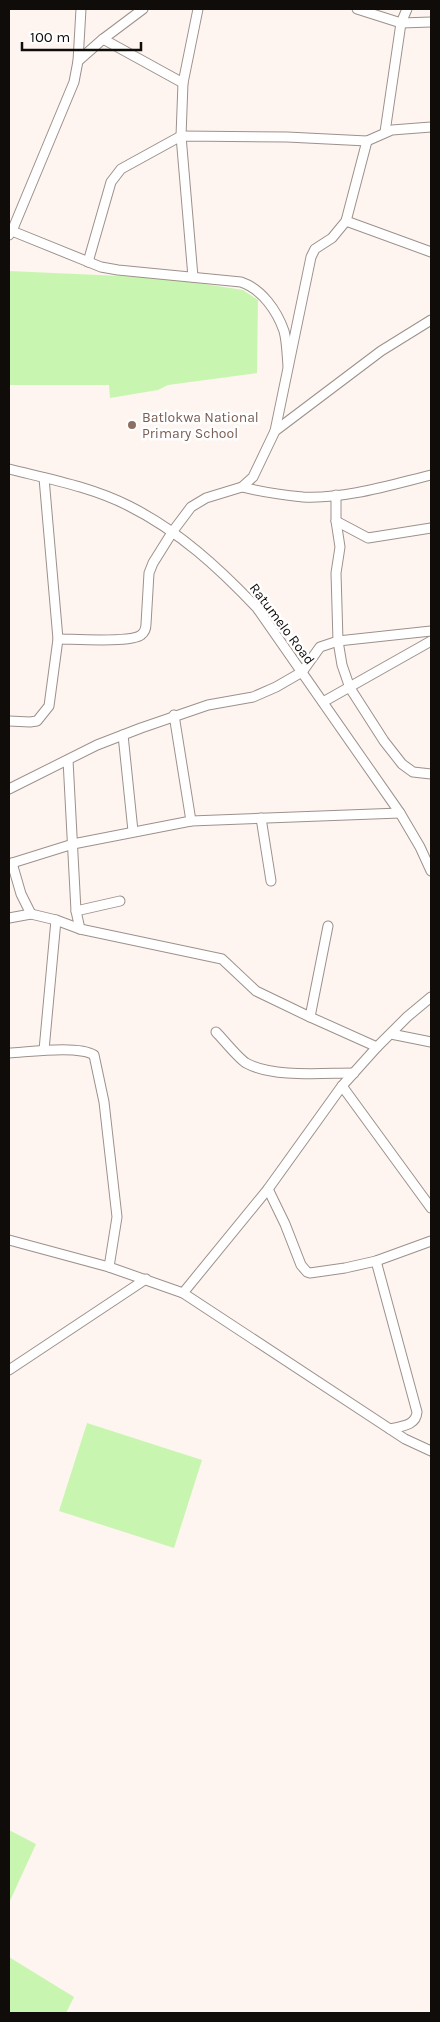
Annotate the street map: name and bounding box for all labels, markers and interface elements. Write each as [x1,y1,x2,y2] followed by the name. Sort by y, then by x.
[22,20,141,52] scale bar
[30,28,70,46] text: 100 m
[142,409,259,442] place label: Batlokwa National Primary School
[126,419,138,431] marker: Batlokwa National Primary School
[246,580,318,668] street label: Ratumelo Road

